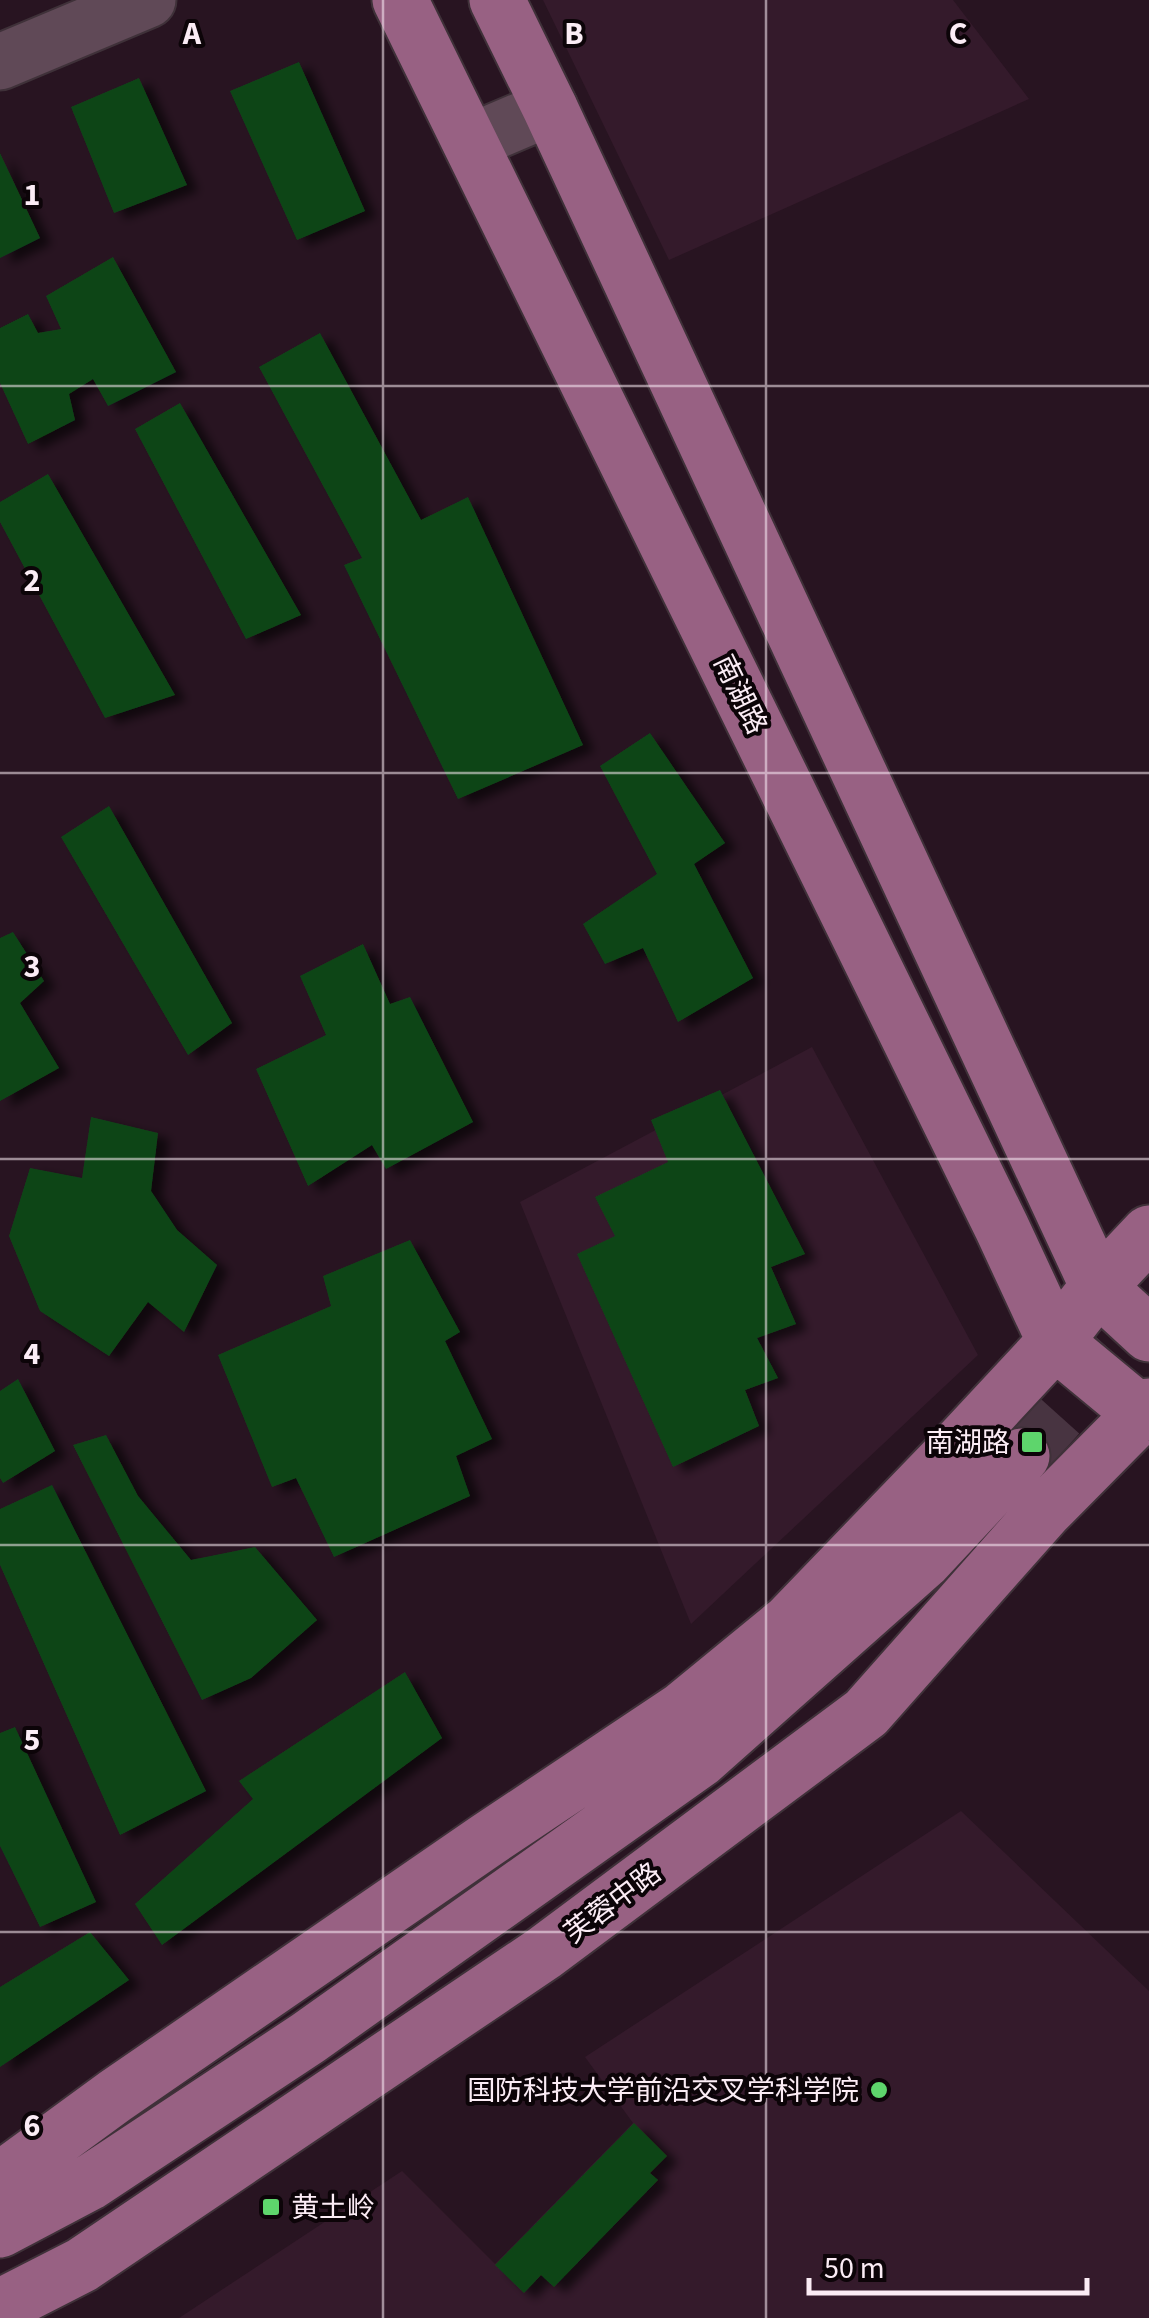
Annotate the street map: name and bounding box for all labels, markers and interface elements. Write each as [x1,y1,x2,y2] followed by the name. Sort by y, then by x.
[182,11,202,57] text: A
[564,11,584,57] text: B
[949,11,967,57] text: C
[24,172,40,218] text: 1
[24,558,40,604] text: 2
[704,648,776,741] street label: 南湖路
[24,944,40,990] text: 3
[24,1331,41,1377] text: 4
[926,1423,1010,1463] place label: 南湖路
[1019,1429,1045,1455] marker: 南湖路
[24,1717,40,1763] text: 5
[556,1853,669,1952] street label: 芙蓉中路
[467,2071,859,2111] place label: 国防科技大学前沿交叉学科学院
[868,2079,890,2101] marker: 国防科技大学前沿交叉学科学院
[24,2103,40,2149] text: 6
[291,2188,375,2228] place label: 黄土岭
[260,2196,282,2218] marker: 黄土岭
[809,2233,1086,2295] scale bar
[824,2247,885,2290] text: 50 m

